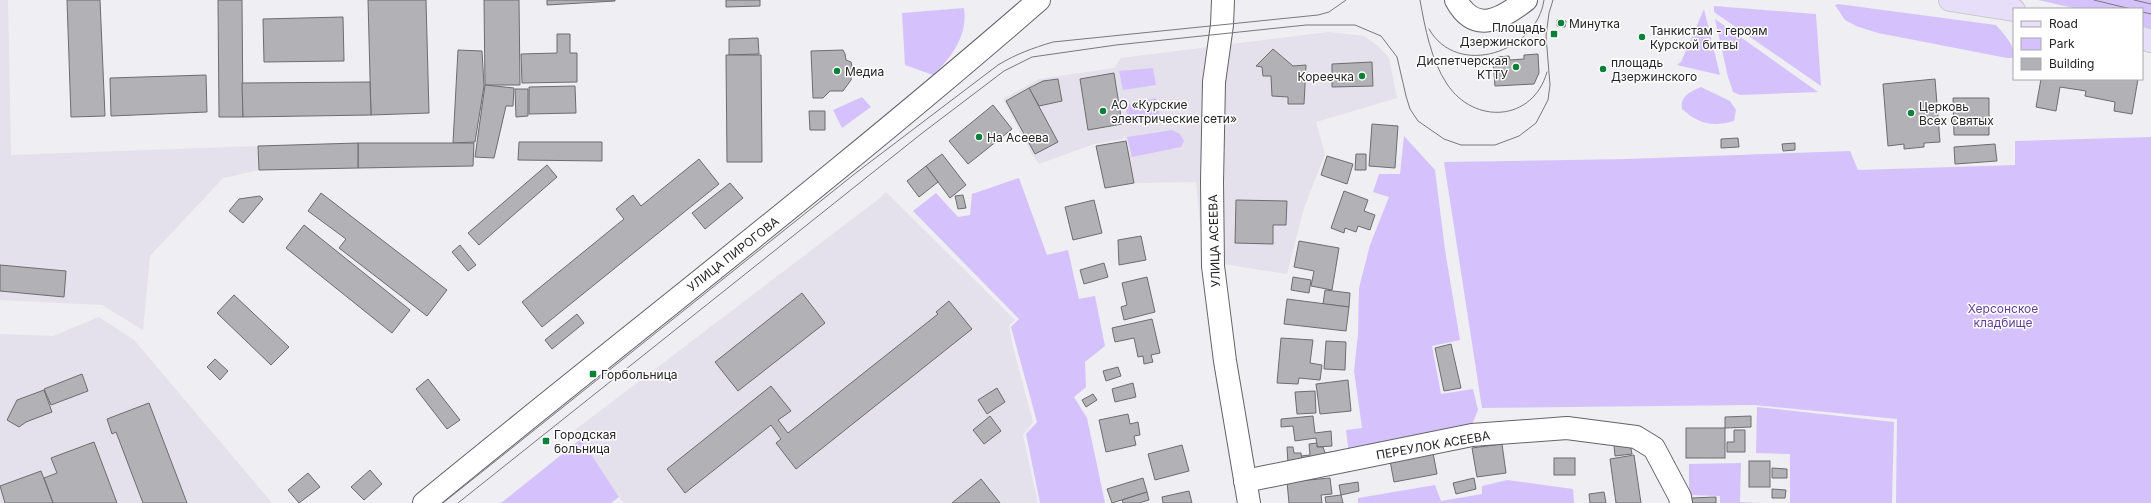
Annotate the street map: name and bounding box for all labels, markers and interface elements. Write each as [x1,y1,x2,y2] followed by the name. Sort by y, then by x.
[2013,8,2143,80] legend
[1569,16,1620,31] place label: Минутка
[2049,16,2078,31] text: Road
[1556,18,1566,28] marker: Минутка
[1460,20,1546,49] place label: Площадь Дзержинского
[1650,23,1767,52] place label: Танкистам - героям Курской битвы
[1549,29,1559,39] marker: Площадь Дзержинского
[1637,32,1647,42] marker: Танкистам - героям Курской битвы
[2049,36,2075,51] text: Park
[1417,53,1508,82] place label: Диспетчерская КТТУ
[1611,55,1697,84] place label: площадь Дзержинского
[2049,56,2094,71] text: Building
[1511,62,1521,72] marker: Диспетчерская КТТУ
[845,64,884,79] place label: Медиа
[1598,64,1608,74] marker: площадь Дзержинского
[832,66,842,76] marker: Медиа
[1298,69,1354,84] place label: Кореечка
[1357,71,1367,81] marker: Кореечка
[1111,97,1237,126] place label: АО «Курские электрические сети»
[1919,99,1994,128] place label: Церковь Всех Святых
[1098,106,1108,116] marker: АО «Курские электрические сети»
[1906,108,1916,118] marker: Церковь Всех Святых
[987,130,1049,145] place label: На Асеева
[974,132,984,142] marker: На Асеева
[1205,194,1223,288] street label: УЛИЦА АСЕЕВА
[684,213,782,295] street label: УЛИЦА ПИРОГОВА
[1968,301,2038,330] park label: Херсонское кладбище
[601,367,678,382] place label: Горбольница
[588,369,598,379] marker: Горбольница
[554,427,616,456] place label: Городская больница
[1375,428,1491,462] street label: ПЕРЕУЛОК АСЕЕВА
[541,436,551,446] marker: Городская больница

